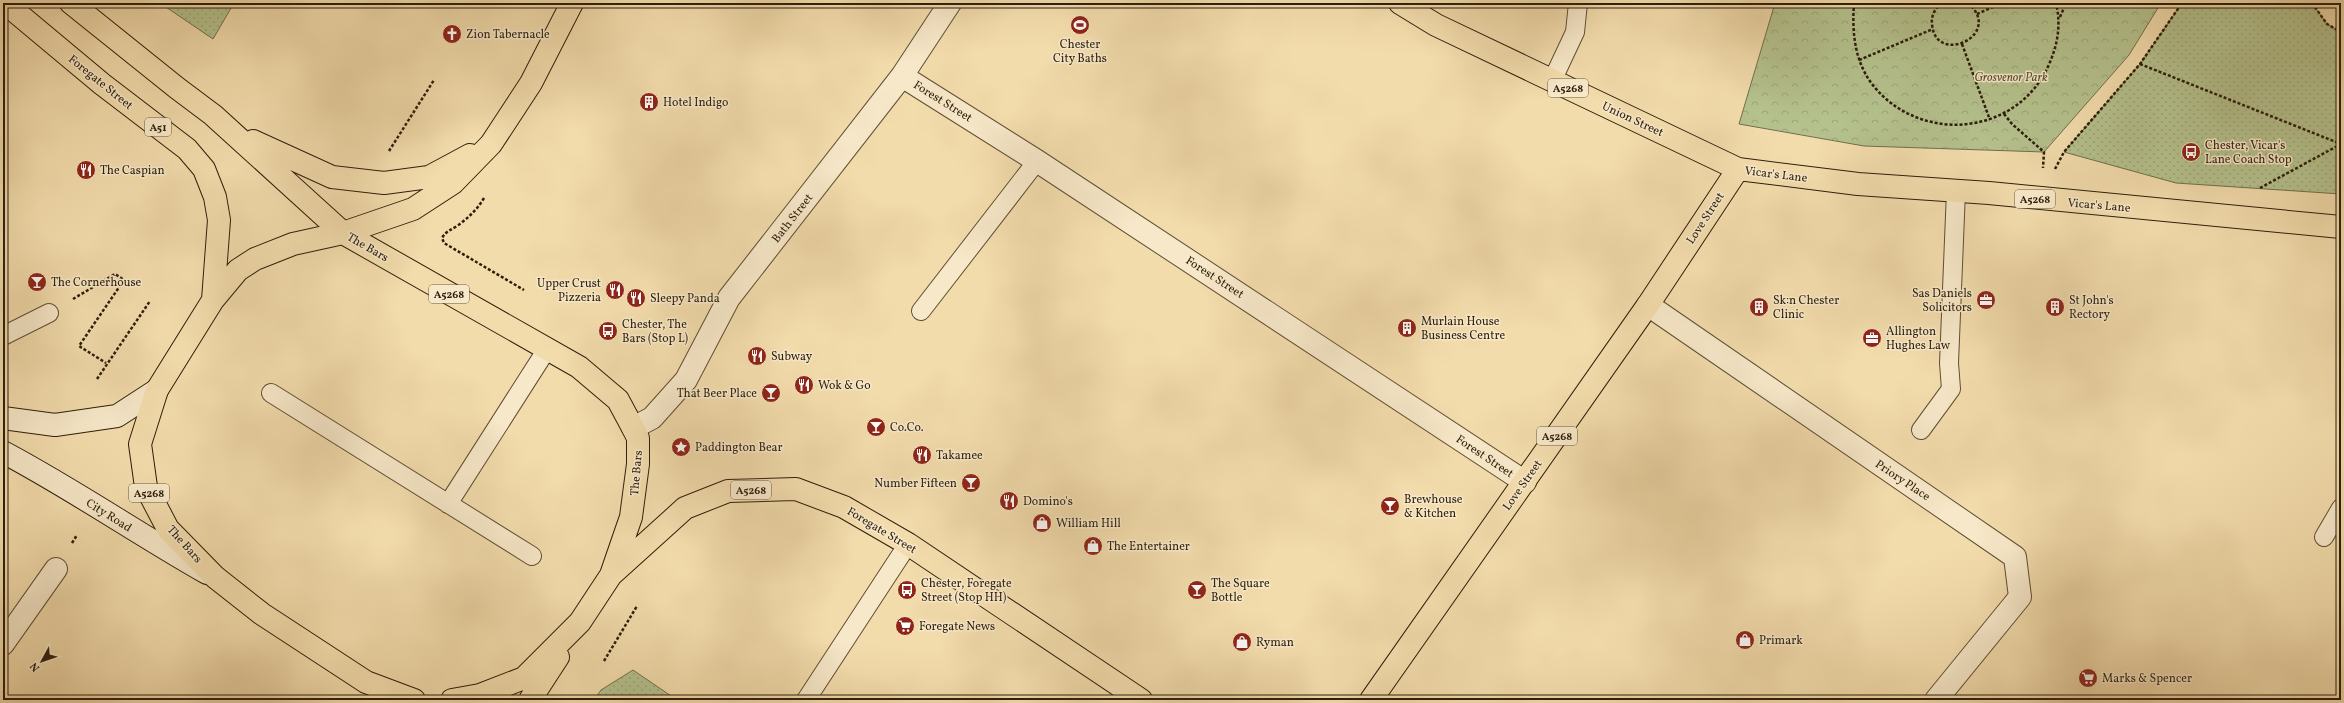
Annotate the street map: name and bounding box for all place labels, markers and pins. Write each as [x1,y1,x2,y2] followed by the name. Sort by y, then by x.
[1069,14,1091,36] sports icon: Chester City Baths
[441,23,463,45] church icon: Zion Tabernacle
[466,27,550,43] place label: Zion Tabernacle
[1053,37,1107,67] place label: Chester City Baths
[638,91,660,113] building icon: Hotel Indigo
[663,95,729,111] place label: Hotel Indigo
[2205,138,2292,168] place label: Chester, Vicar's Lane Coach Stop
[2180,141,2202,163] bus stop icon: Chester, Vicar's Lane Coach Stop
[75,159,97,181] restaurant icon: The Caspian
[100,163,165,179] place label: The Caspian
[26,271,48,293] bar icon: The Cornerhouse
[51,275,142,291] place label: The Cornerhouse
[537,276,601,306] place label: Upper Crust Pizzeria
[604,279,626,301] restaurant icon: Upper Crust Pizzeria
[1912,286,1972,316] place label: Sas Daniels Solicitors
[625,287,647,309] restaurant icon: Sleepy Panda
[1975,289,1997,311] office icon: Sas Daniels Solicitors
[650,291,720,307] place label: Sleepy Panda
[1773,293,1839,323] place label: Sk:n Chester Clinic
[2069,293,2114,323] place label: St John's Rectory
[1748,296,1770,318] building icon: Sk:n Chester Clinic
[2044,296,2066,318] building icon: St John's Rectory
[1421,314,1505,344] place label: Murlain House Business Centre
[622,317,689,347] place label: Chester, The Bars (Stop L)
[1396,317,1418,339] building icon: Murlain House Business Centre
[597,320,619,342] bus stop icon: Chester, The Bars (Stop L)
[1886,324,1951,354] place label: Allington Hughes Law
[1861,327,1883,349] office icon: Allington Hughes Law
[746,345,768,367] restaurant icon: Subway
[771,349,813,365] place label: Subway
[793,374,815,396] restaurant icon: Wok & Go
[818,378,871,394] place label: Wok & Go
[760,382,782,404] bar icon: That Beer Place
[677,386,757,402] place label: That Beer Place
[865,416,887,438] bar icon: Co.Co.
[890,420,924,436] place label: Co.Co.
[670,436,692,458] place icon: Paddington Bear
[695,440,783,456] place label: Paddington Bear
[911,444,933,466] restaurant icon: Takamee
[936,448,983,464] place label: Takamee
[960,472,982,494] bar icon: Number Fifteen
[874,476,957,492] place label: Number Fifteen
[998,490,1020,512] restaurant icon: Domino's
[1404,492,1463,522] place label: Brewhouse & Kitchen
[1023,494,1073,510] place label: Domino's
[1379,495,1401,517] bar icon: Brewhouse & Kitchen
[1031,512,1053,534] shop icon: William Hill
[1056,516,1121,532] place label: William Hill
[1082,535,1104,557] shop icon: The Entertainer
[1107,539,1190,555] place label: The Entertainer
[921,576,1012,606] place label: Chester, Foregate Street (Stop HH)
[1211,576,1270,606] place label: The Square Bottle
[896,579,918,601] bus stop icon: Chester, Foregate Street (Stop HH)
[1186,579,1208,601] bar icon: The Square Bottle
[894,615,916,637] supermarket icon: Foregate News
[919,619,995,635] place label: Foregate News
[1734,629,1756,651] shop icon: Primark
[1231,631,1253,653] shop icon: Ryman
[1759,633,1803,649] place label: Primark
[1256,635,1294,651] place label: Ryman
[2077,667,2099,689] supermarket icon: Marks & Spencer
[2102,671,2192,687] place label: Marks & Spencer

